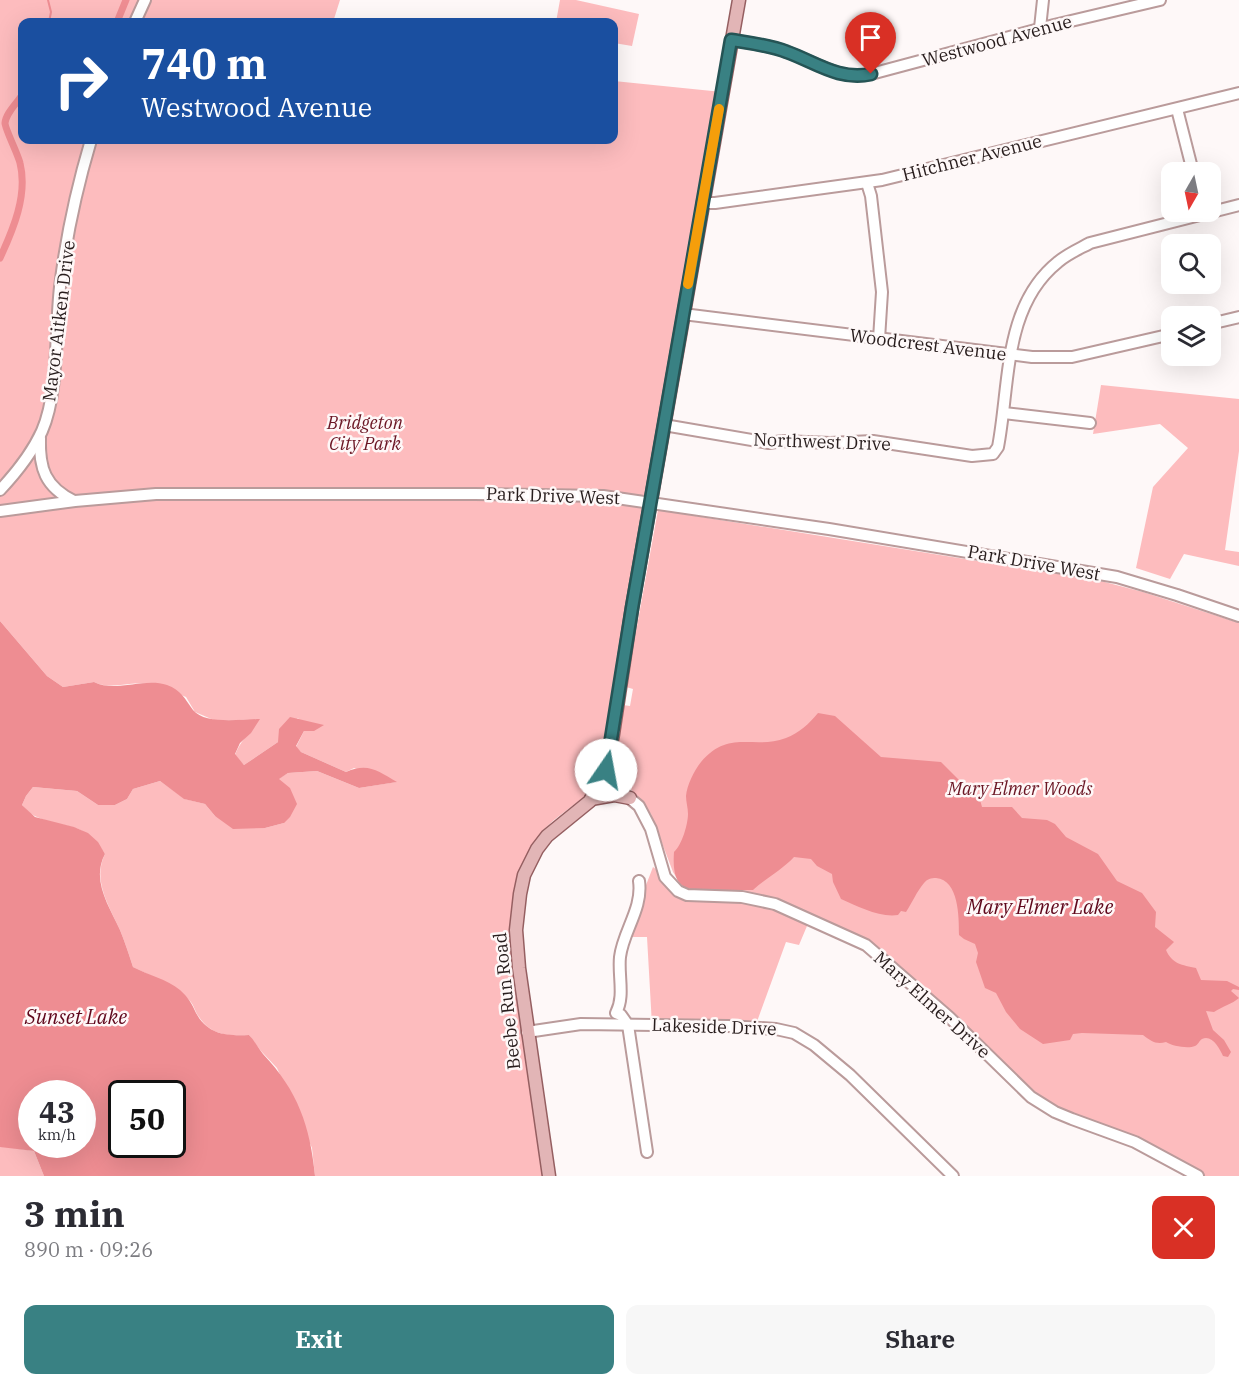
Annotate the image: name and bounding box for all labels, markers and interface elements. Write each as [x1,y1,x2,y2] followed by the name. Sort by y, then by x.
[919,9,1074,72] street label: Westwood Avenue
[845,12,896,74] pin
[854,21,887,54] icon: arrive
[141,36,267,91] text: 740 m
[42,42,120,120] icon: right
[141,89,372,124] text: Westwood Avenue
[900,129,1044,186] street label: Hitchner Avenue
[1161,162,1221,222] north arrow
[1161,162,1221,366] map controls
[1161,234,1221,294] button: search
[37,239,80,403] street label: Mayor Aitken Drive
[1161,306,1221,366] button: layers
[848,323,1008,366] street label: Woodcrest Avenue
[326,411,404,455] park label: Bridgeton City Park
[753,428,891,455] street label: Northwest Drive
[485,482,621,509] street label: Park Drive West
[966,540,1102,585] street label: Park Drive West
[574,738,638,802] position arrow
[947,777,1093,800] park label: Mary Elmer Woods
[966,893,1113,920] water label: Mary Elmer Lake
[488,931,525,1071] street label: Beebe Run Road
[869,946,995,1063] street label: Mary Elmer Drive
[24,1003,127,1030] water label: Sunset Lake
[651,1013,777,1040] street label: Lakeside Drive
[108,1080,186,1158] speed limit sign: 50
[39,1092,75,1131] text: 43
[38,1125,76,1144] text: km/h
[24,1190,125,1237] text: 3 min
[1152,1196,1215,1259] button: close
[24,1236,153,1263] text: 890 m · 09:26
[24,1305,614,1374] button: Exit
[626,1305,1215,1374] button: Share

